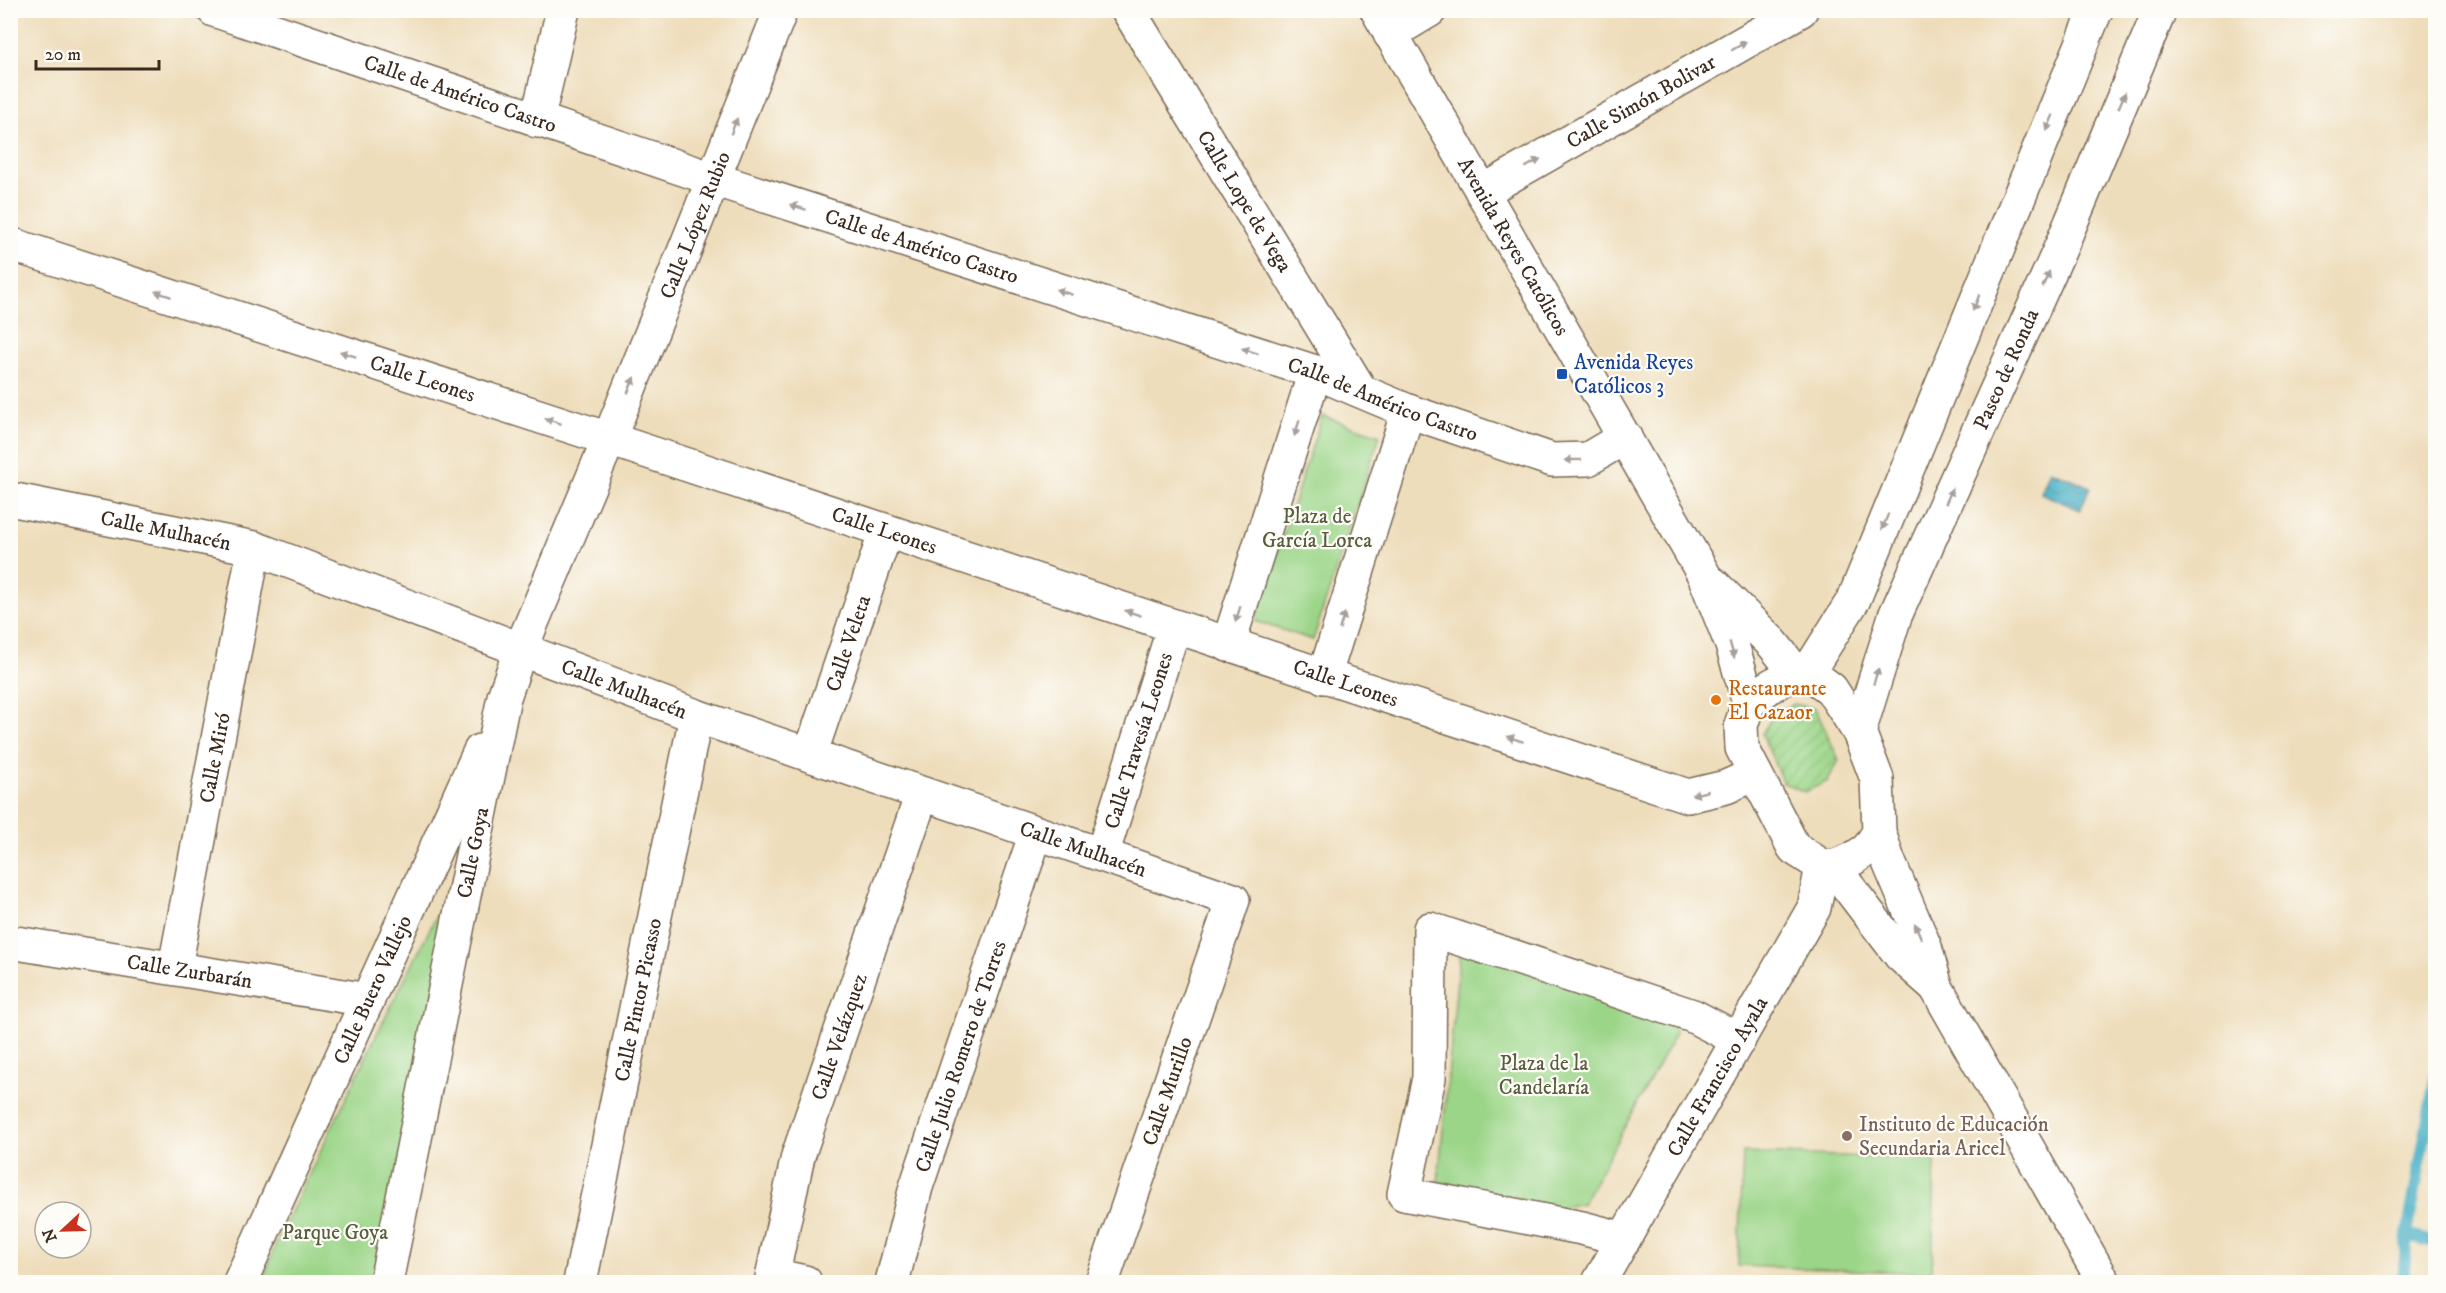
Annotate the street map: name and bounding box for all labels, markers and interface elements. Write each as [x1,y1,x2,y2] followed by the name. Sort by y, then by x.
[36,33,159,71] scale bar
[1731,41,1748,51] one-way arrow
[45,44,81,66] text: 20 m
[1562,49,1721,155] street label: Calle Simón Bolivar
[360,50,560,139] street label: Calle de Américo Castro
[2118,91,2127,109] one-way arrow
[2045,114,2054,132] one-way arrow
[730,116,740,134] one-way arrow
[1191,126,1297,277] street label: Calle Lope de Vega
[655,148,737,303] street label: Calle López Rubio
[1451,153,1575,341] street label: Avenida Reyes Católicos
[1525,158,1541,169] one-way arrow
[789,202,807,211] one-way arrow
[821,204,1021,290] street label: Calle de Américo Castro
[2042,271,2051,288] one-way arrow
[1055,287,1073,296] one-way arrow
[154,289,172,298] one-way arrow
[1971,294,1980,312] one-way arrow
[1968,305,2045,434] street label: Paseo de Ronda
[1241,346,1259,356] one-way arrow
[339,349,357,358] one-way arrow
[366,350,478,409] street label: Calle Leones
[1574,350,1693,400] place label: Avenida Reyes Católicos 3
[1284,352,1481,448] street label: Calle de Américo Castro
[1555,367,1569,381] marker: Avenida Reyes Católicos 3
[626,375,636,393] one-way arrow
[544,416,562,425] one-way arrow
[1292,419,1301,437] one-way arrow
[1563,455,1582,464] one-way arrow
[1944,486,1954,504] one-way arrow
[828,502,940,561] street label: Calle Leones
[1262,504,1372,554] park label: Plaza de García Lorca
[98,505,233,557] street label: Calle Mulhacén
[1880,514,1890,532] one-way arrow
[820,592,877,695] street label: Calle Veleta
[1233,605,1242,623] one-way arrow
[1123,608,1141,618] one-way arrow
[1338,612,1347,630] one-way arrow
[1728,640,1738,659] one-way arrow
[1099,649,1179,832] street label: Calle Travesía Leones
[557,654,691,725] street label: Calle Mulhacén
[1289,654,1401,713] street label: Calle Leones
[1872,667,1882,685] one-way arrow
[1728,676,1827,726] place label: Restaurante El Cazaor
[1709,693,1723,707] marker: Restaurante El Cazaor
[194,711,237,805] street label: Calle Miró
[1506,734,1524,744] one-way arrow
[1691,789,1709,799] one-way arrow
[452,805,495,901] street label: Calle Goya
[1016,816,1150,883] street label: Calle Mulhacén
[328,911,418,1069] street label: Calle Buero Vallejo
[609,916,668,1084] street label: Calle Pintor Picasso
[1913,922,1923,940] one-way arrow
[910,937,1013,1176] street label: Calle Julio Romero de Torres
[125,949,254,995] street label: Calle Zurbarán
[806,970,874,1104] street label: Calle Velázquez
[1662,992,1774,1162] street label: Calle Francisco Ayala
[1137,1033,1199,1149] street label: Calle Murillo
[1499,1051,1589,1101] park label: Plaza de la Candelaría
[1859,1112,2049,1162] place label: Instituto de Educación Secundaria Aricel
[1840,1129,1854,1143] marker: Instituto de Educación Secundaria Aricel
[33,1200,93,1260] north arrow
[282,1220,388,1246] park label: Parque Goya
[38,1225,62,1245] text: N

